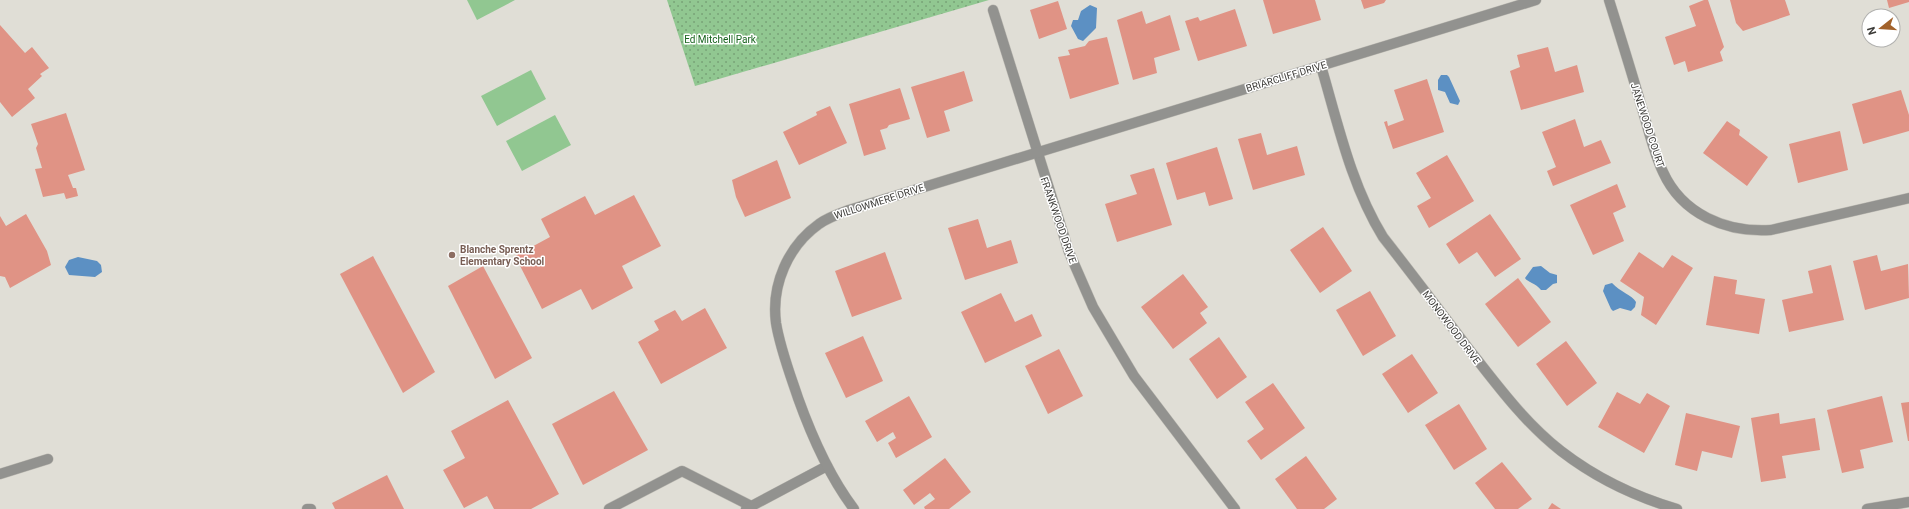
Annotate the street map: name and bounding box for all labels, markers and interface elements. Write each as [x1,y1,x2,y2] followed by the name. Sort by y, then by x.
[1861,8,1901,48] north arrow
[1864,25,1879,36] text: N
[684,34,757,45] park label: Ed Mitchell Park
[1245,59,1328,94] street label: BRIARCLIFF DRIVE
[1629,82,1666,169] street label: JANEWOOD COURT
[1039,175,1079,265] street label: FRANKWOOD DRIVE
[833,182,926,221] street label: WILLOWMERE DRIVE
[460,244,545,267] place label: Blanche Sprentz Elementary School
[447,250,457,260] marker: Blanche Sprentz Elementary School
[1420,289,1483,366] street label: MONOWOOD DRIVE

